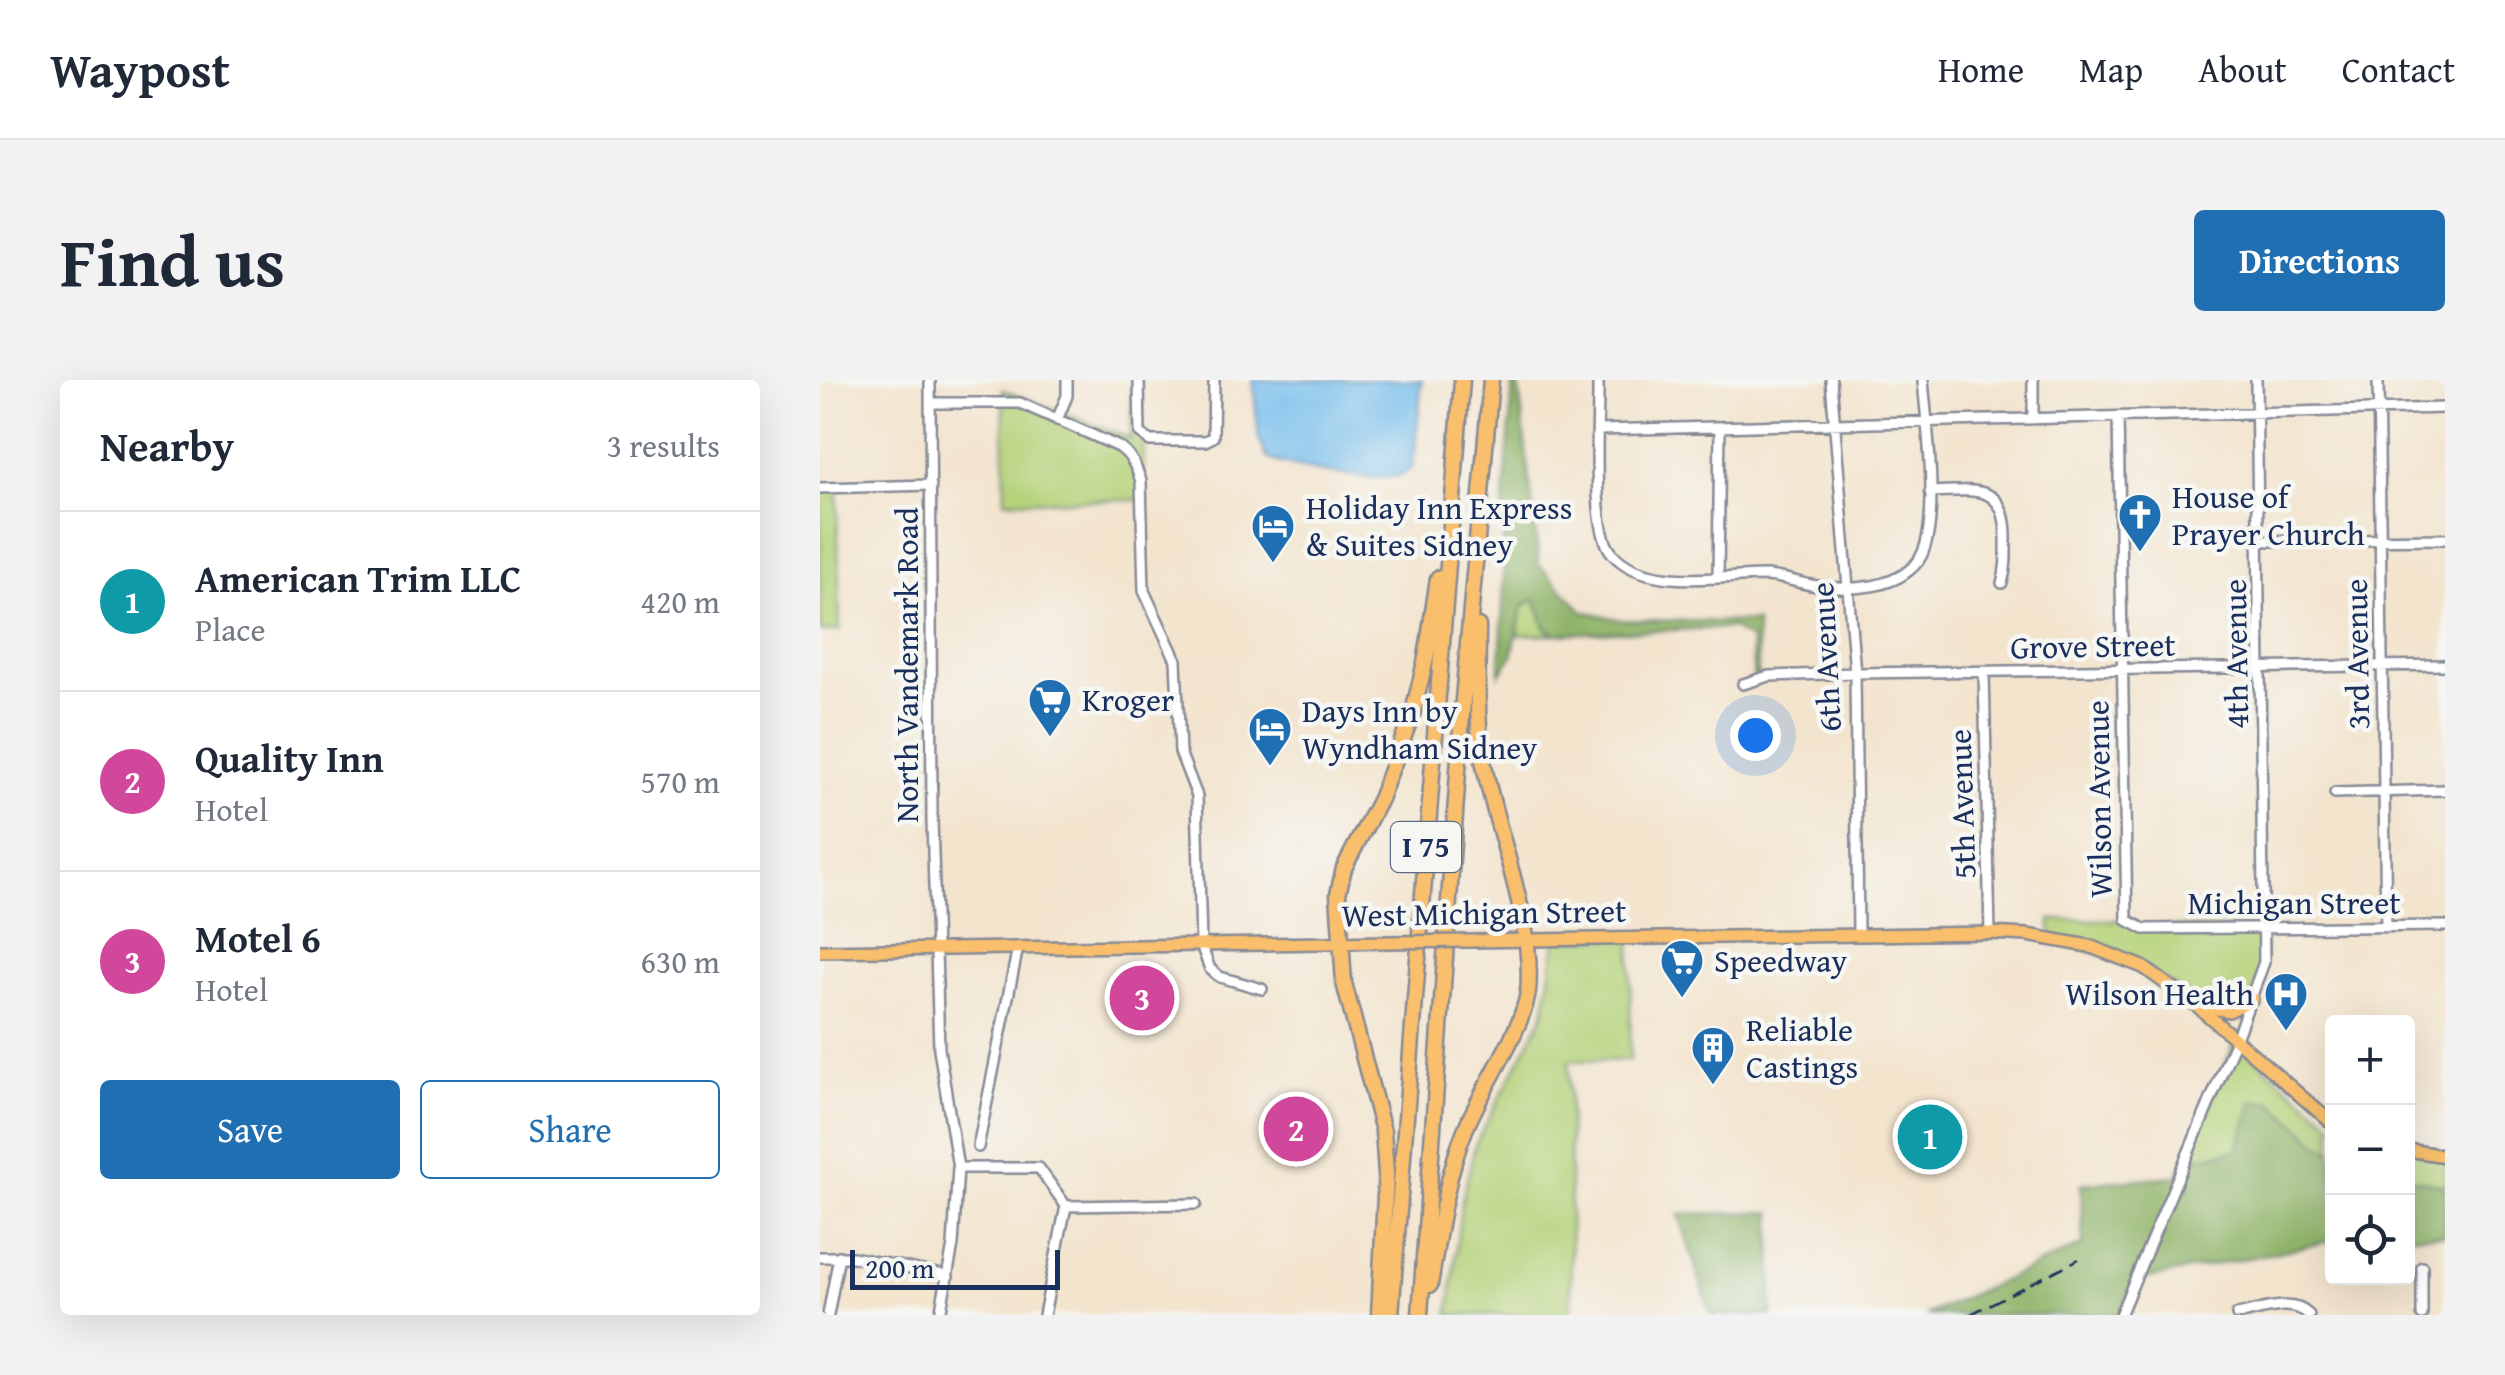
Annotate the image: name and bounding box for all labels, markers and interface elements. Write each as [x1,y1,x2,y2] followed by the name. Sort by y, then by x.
[50,34,230,105] text: Waypost
[1938,44,2024,95] text: Home
[2079,44,2143,95] text: Map
[2198,44,2287,95] text: About
[2342,44,2455,95] text: Contact
[60,209,285,312] text: Find us
[2194,210,2445,311] button: Directions
[100,415,234,476] text: Nearby
[607,422,720,469] text: 3 results
[2172,473,2365,557] place label: House of Prayer Church
[1306,484,1572,568] place label: Holiday Inn Express & Suites Sidney
[2117,492,2163,553] church icon: House of Prayer Church
[1250,503,1296,564] hotel icon: Holiday Inn Express & Suites Sidney
[883,507,930,823] street label: North Vandemark Road
[195,550,521,606] text: American Trim LLC
[124,578,141,625] text: 1
[641,578,720,625] text: 420 m
[2332,578,2381,730] street label: 3rd Avenue
[2211,579,2260,729] street label: 4th Avenue
[1798,581,1853,733] street label: 6th Avenue
[195,606,266,653] text: Place
[2010,621,2176,670] street label: Grove Street
[1082,676,1174,723] place label: Kroger
[1027,677,1073,738] supermarket icon: Kroger
[1302,687,1537,771] place label: Days Inn by Wyndham Sidney
[2073,700,2124,898] street label: Wilson Avenue
[1247,706,1293,767] hotel icon: Days Inn by Wyndham Sidney
[1730,710,1781,761] your location
[1935,728,1988,880] street label: 5th Avenue
[195,730,384,786] text: Quality Inn
[124,758,141,805] text: 2
[641,758,720,805] text: 570 m
[195,786,268,833] text: Hotel
[1391,822,1461,872] road number: I 75
[2188,879,2400,926] street label: Michigan Street
[1341,887,1627,938] street label: West Michigan Street
[195,910,321,966] text: Motel 6
[1714,937,1847,984] place label: Speedway
[124,938,141,985] text: 3
[641,938,720,985] text: 630 m
[1659,938,1705,999] supermarket icon: Speedway
[1110,960,1174,1036] pin: 3
[195,966,268,1013] text: Hotel
[2065,970,2254,1017] place label: Wilson Health
[2263,971,2309,1032] hospital icon: Wilson Health
[1746,1006,1858,1090] place label: Reliable Castings
[2325,1015,2415,1285] map controls
[2325,1015,2415,1105] button: +
[1690,1025,1736,1086] building icon: Reliable Castings
[100,1080,400,1179] button: Save
[420,1080,720,1179] button: Share
[1264,1092,1328,1166] pin: 2
[1898,1100,1962,1174] pin: 1
[2325,1105,2415,1195] button: −
[2325,1195,2415,1285] button: locate
[850,1245,1060,1290] scale bar
[865,1247,934,1288] text: 200 m

